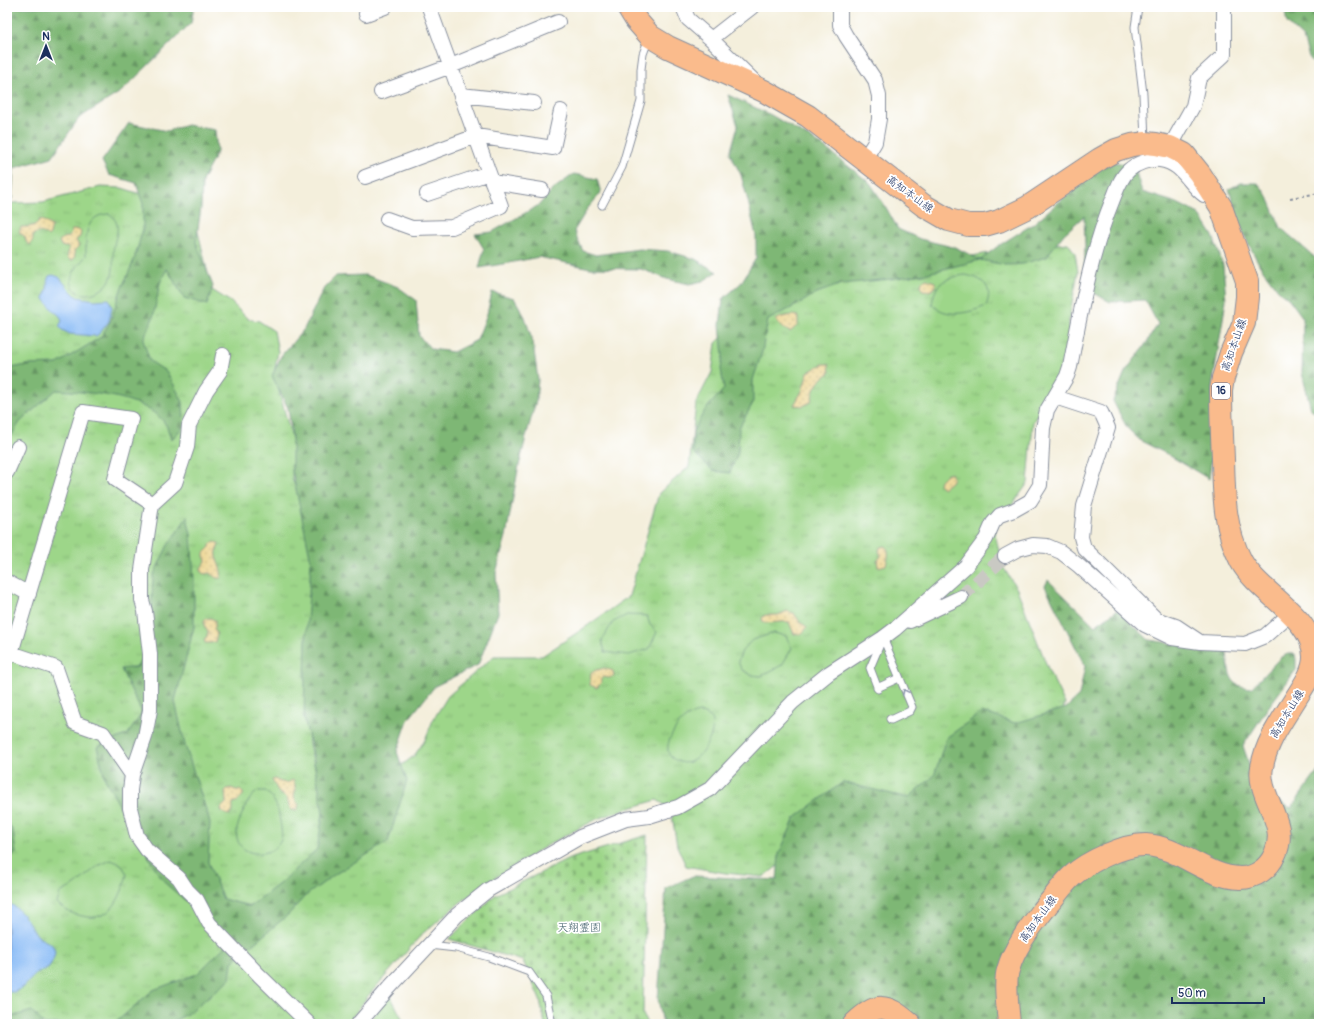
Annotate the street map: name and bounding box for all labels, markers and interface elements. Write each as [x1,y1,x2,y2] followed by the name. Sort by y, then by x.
[26,26,66,66] north arrow
[42,30,50,43] text: N
[884,173,936,215] street label: 高知本山線
[1219,317,1249,373] street label: 高知本山線
[1212,383,1230,399] road number: 16
[1267,687,1307,741] street label: 高知本山線
[902,689,910,697] one-way arrow
[1017,893,1059,945] street label: 高知本山線
[557,921,601,934] park label: 天翔霊園
[1172,979,1264,1005] scale bar
[1178,986,1206,1001] text: 50 m

